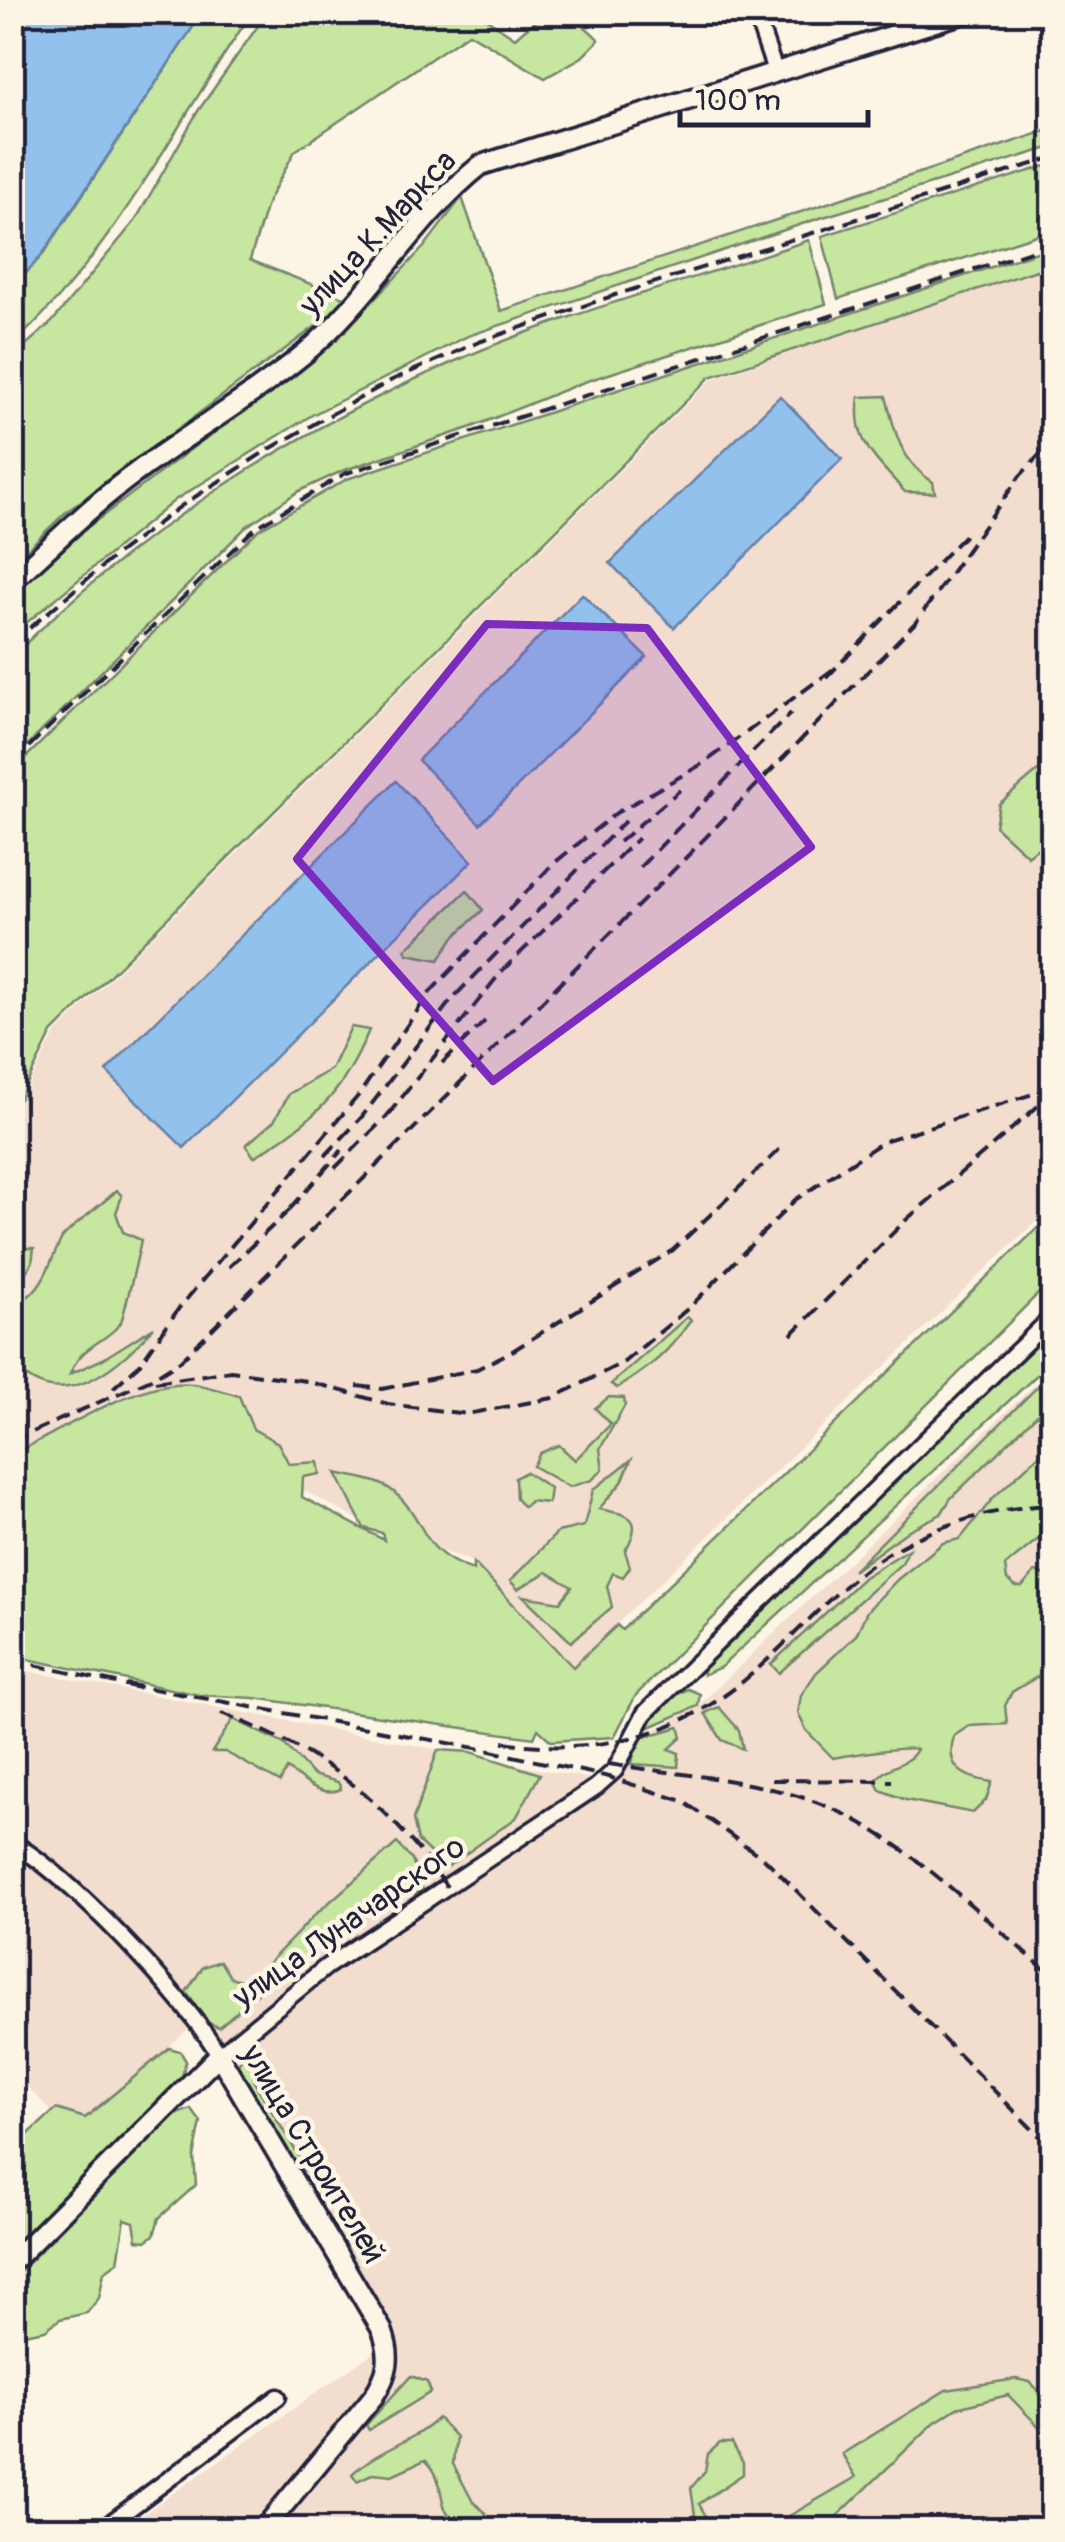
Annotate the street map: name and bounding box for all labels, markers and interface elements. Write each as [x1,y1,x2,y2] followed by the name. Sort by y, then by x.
[680,65,868,127] scale bar
[695,82,781,119] text: 100 m
[290,142,465,325] street label: улица К.Маркса
[224,1827,473,2018] street label: улица Луначарского
[231,2036,394,2271] street label: улица Строителей

